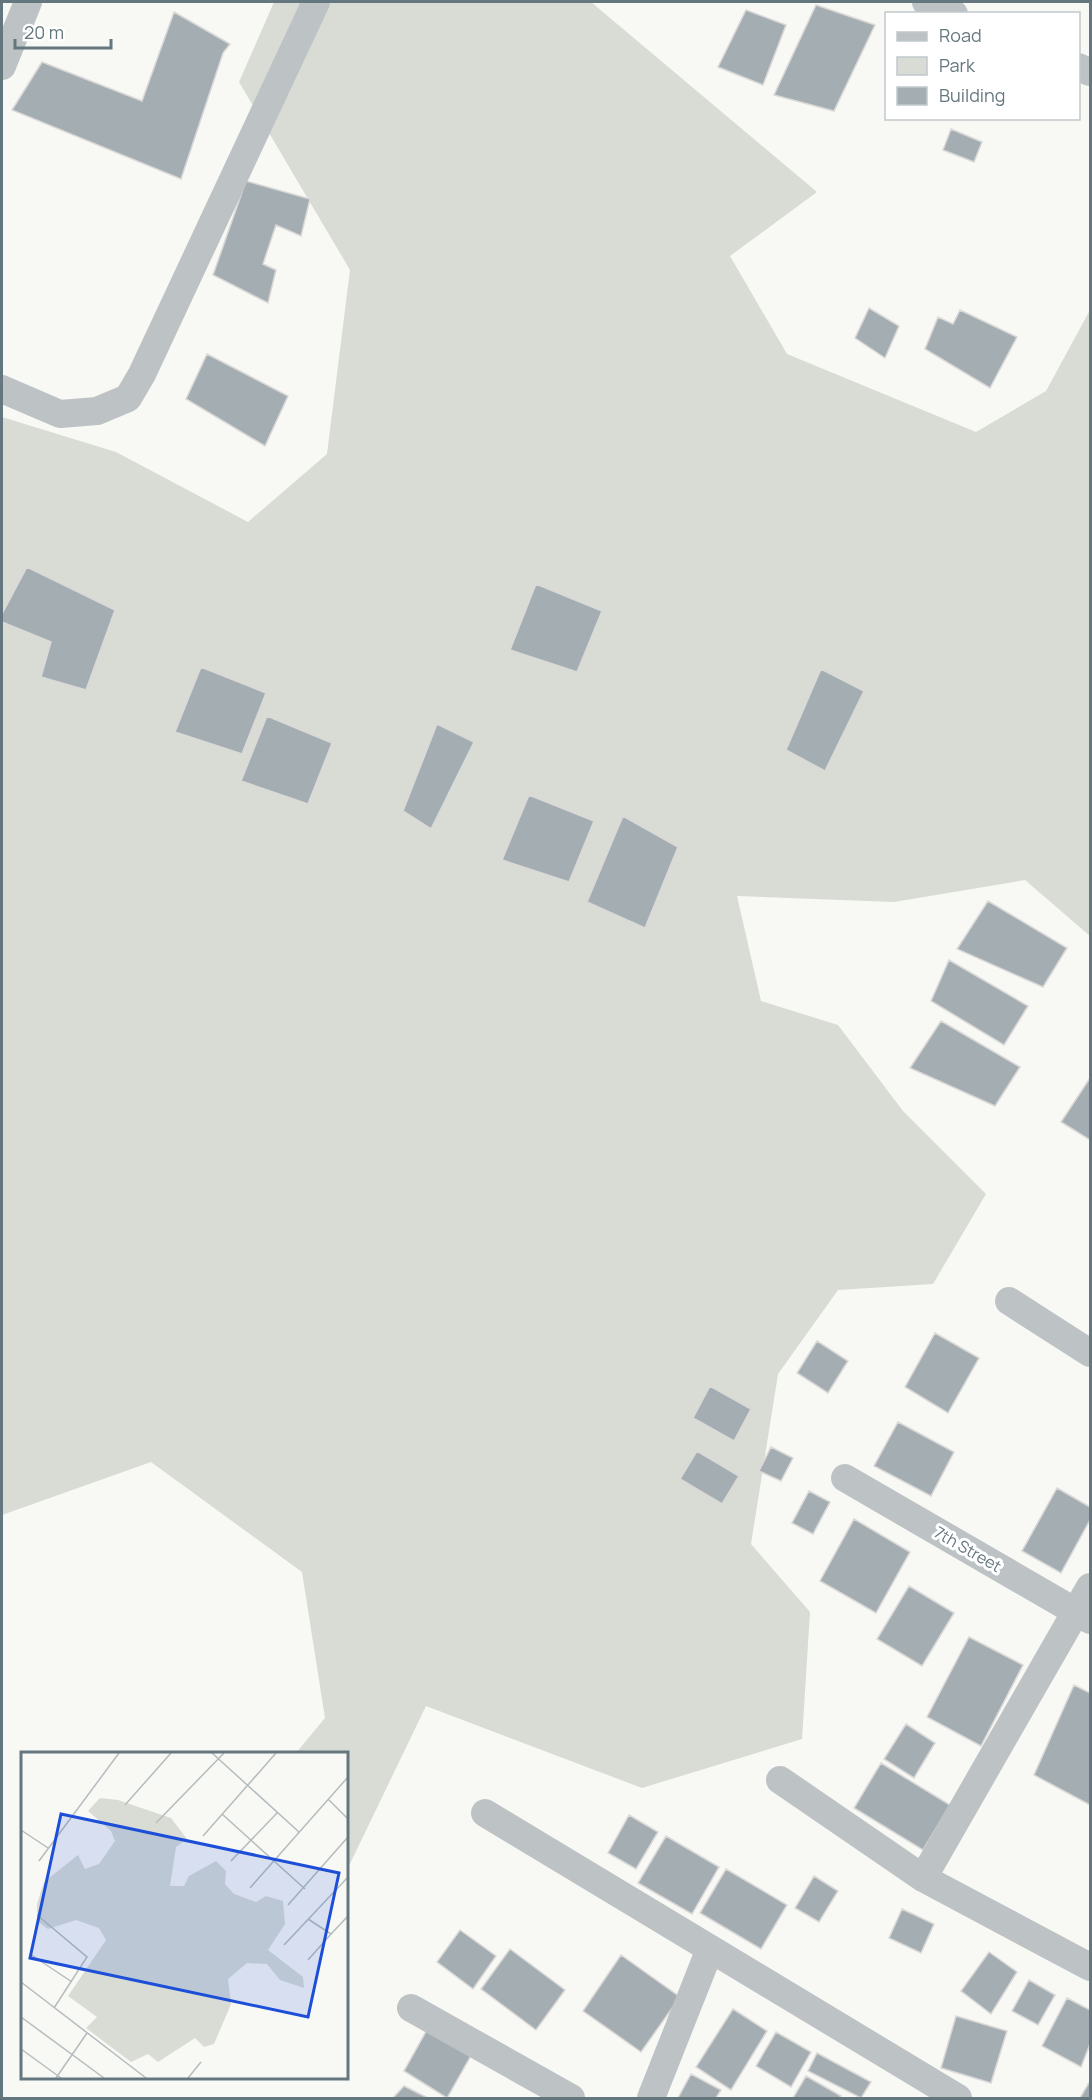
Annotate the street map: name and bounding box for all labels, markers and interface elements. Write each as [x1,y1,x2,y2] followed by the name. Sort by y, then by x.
[15,12,111,50] scale bar
[885,12,1080,120] legend
[24,20,64,44] text: 20 m
[939,23,982,47] text: Road
[939,53,976,77] text: Park
[939,83,1005,107] text: Building
[930,1521,1006,1577] street label: 7th Street
[21,1752,348,2079] inset map

